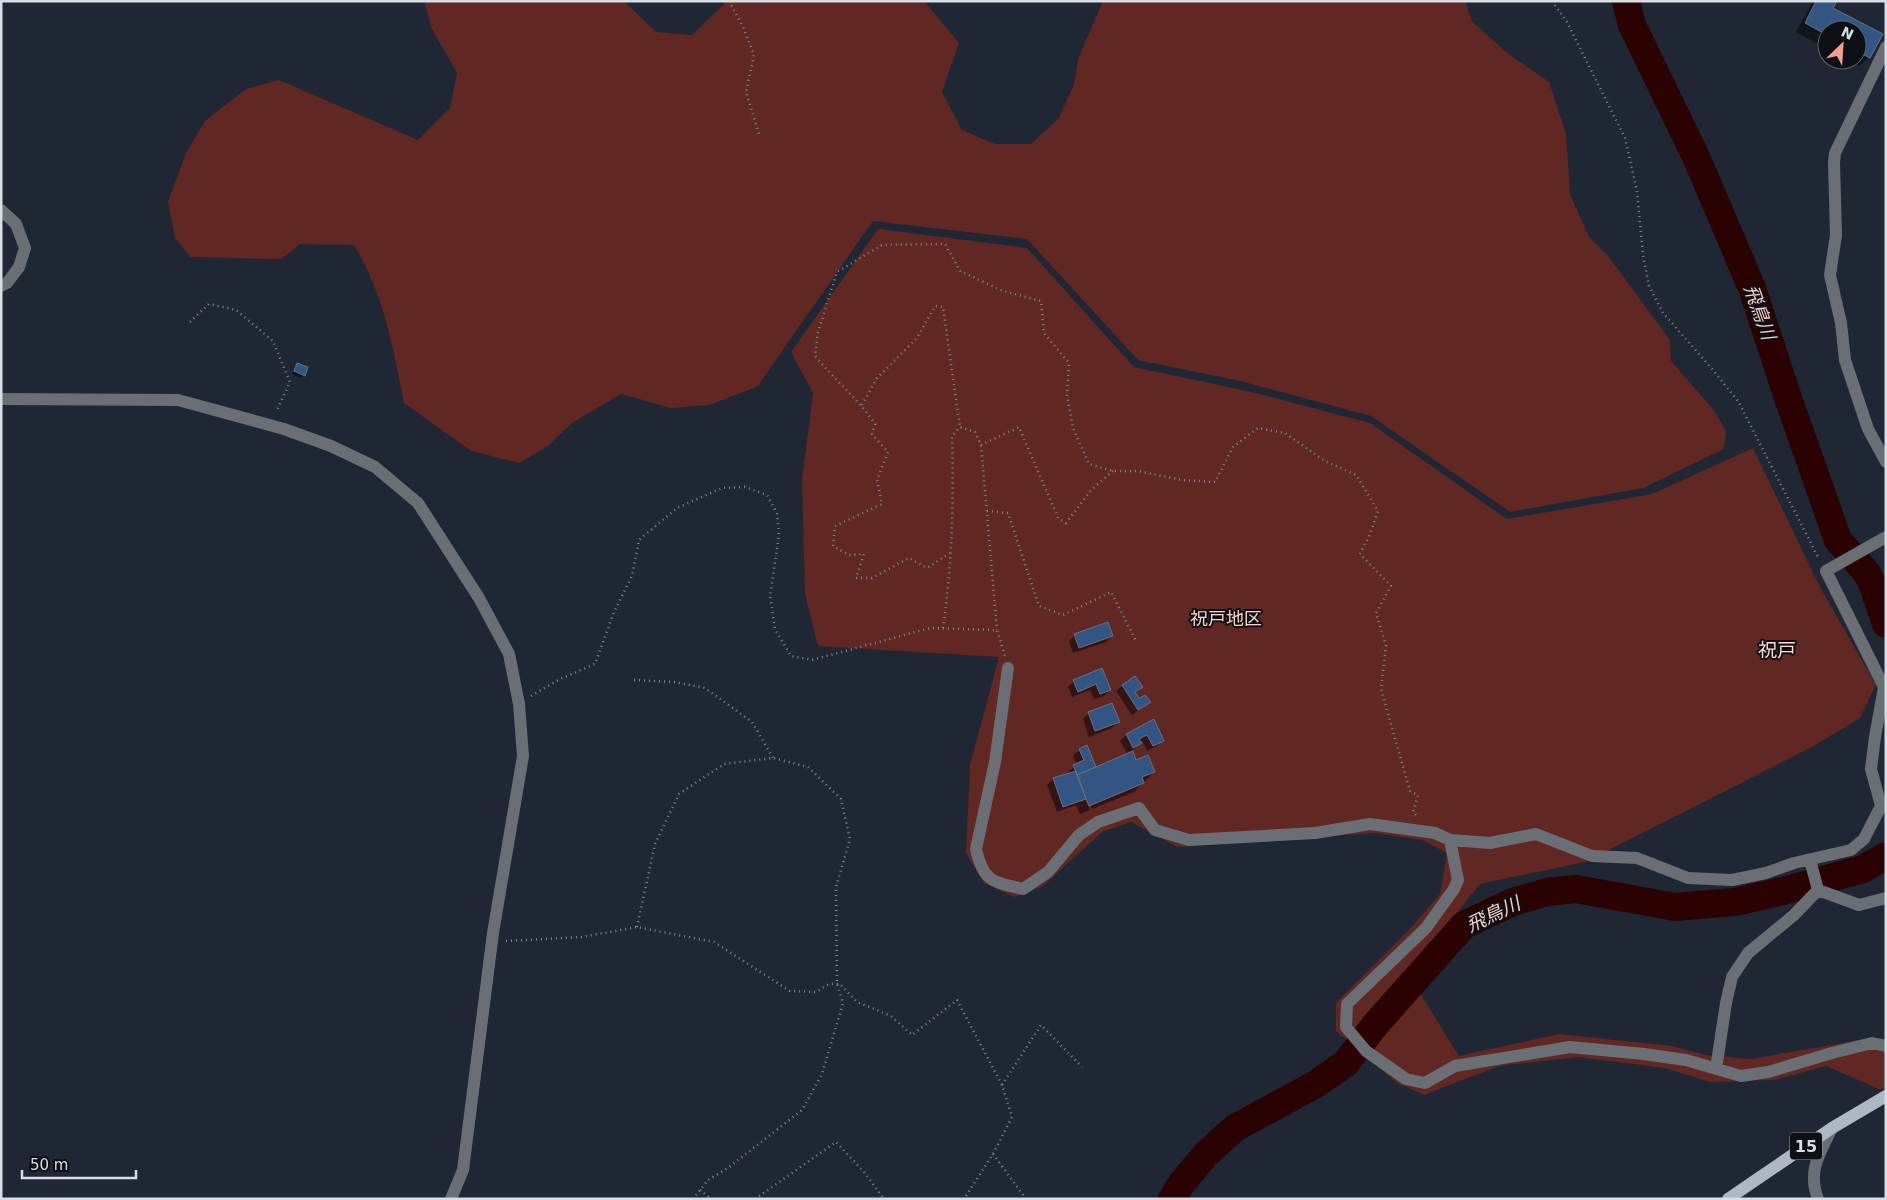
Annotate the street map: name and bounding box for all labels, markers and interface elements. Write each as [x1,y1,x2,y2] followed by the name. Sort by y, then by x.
[1817,20,1867,70] north arrow
[1839,23,1856,43] text: N
[1740,281,1781,344] water label: 飛鳥川
[1190,608,1262,629] park label: 祝戸地区
[1758,639,1796,661] district label: 祝戸
[1463,891,1525,936] water label: 飛鳥川
[1790,1132,1822,1160] road number: 15
[22,1148,136,1180] scale bar
[30,1156,68,1174] text: 50 m

